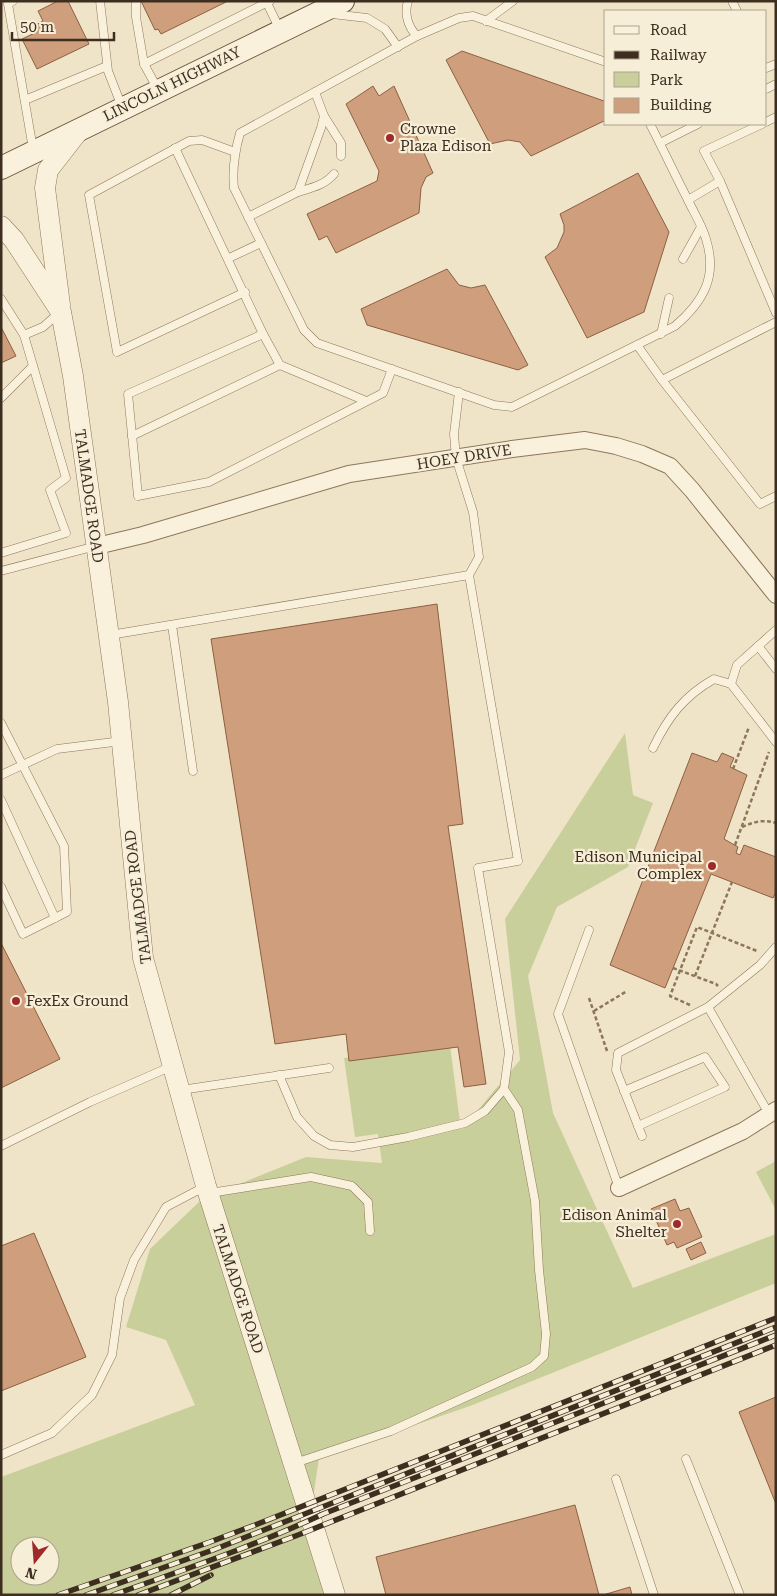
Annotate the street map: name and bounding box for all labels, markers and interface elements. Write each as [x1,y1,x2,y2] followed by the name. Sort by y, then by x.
[12,10,115,42] scale bar
[604,10,767,125] legend
[20,18,55,36] text: 50 m
[650,21,687,39] text: Road
[100,42,245,125] street label: LINCOLN HIGHWAY
[650,46,707,64] text: Railway
[650,71,684,89] text: Park
[650,96,712,114] text: Building
[400,120,492,155] place label: Crowne Plaza Edison
[384,132,396,144] marker: Crowne Plaza Edison
[71,428,107,564] street label: TALMADGE ROAD
[415,441,513,473] street label: HOEY DRIVE
[121,829,155,965] street label: TALMADGE ROAD
[574,848,702,883] place label: Edison Municipal Complex
[706,860,718,872] marker: Edison Municipal Complex
[26,992,129,1010] place label: FexEx Ground
[10,995,22,1007] marker: FexEx Ground
[562,1206,667,1241] place label: Edison Animal Shelter
[671,1218,683,1230] marker: Edison Animal Shelter
[209,1222,267,1356] street label: TALMADGE ROAD
[10,1536,60,1586] north arrow
[23,1564,39,1583] text: N

